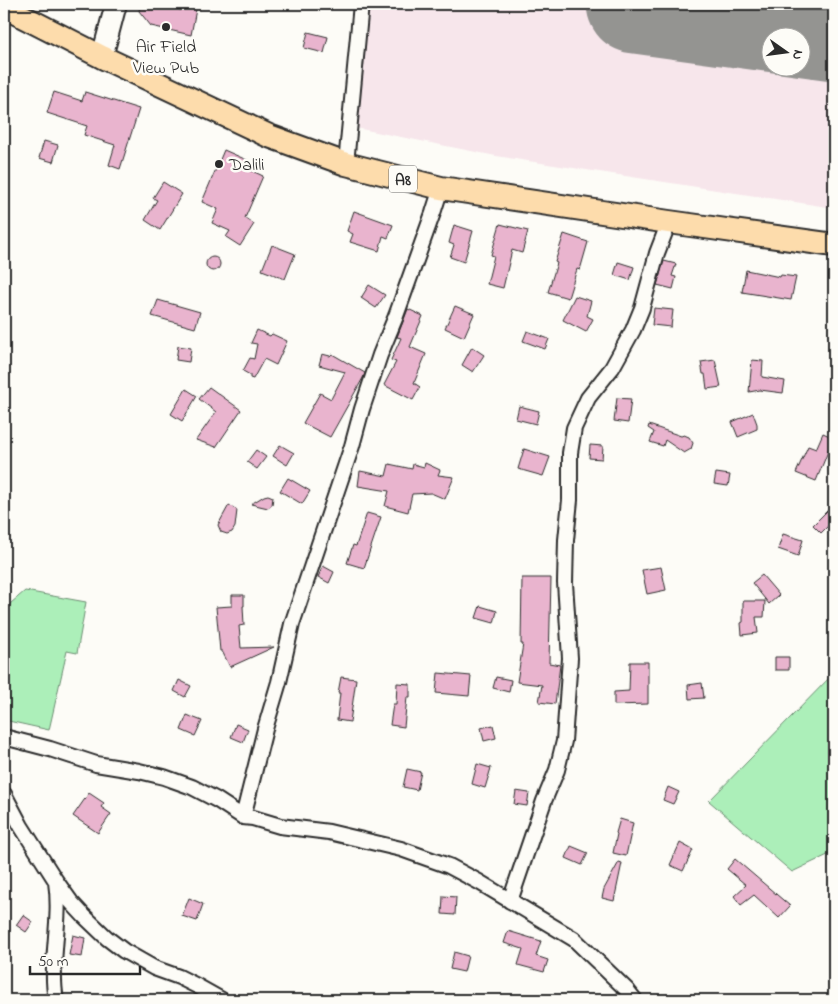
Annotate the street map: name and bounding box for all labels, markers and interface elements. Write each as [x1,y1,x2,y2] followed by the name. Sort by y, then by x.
[160,21,172,33] marker: Air Field View Pub
[760,28,810,78] north arrow
[132,35,200,82] place label: Air Field View Pub
[786,48,808,62] text: N
[228,153,264,179] place label: Dalili
[213,158,225,170] marker: Dalili
[389,165,417,192] road number: A8
[30,944,140,976] scale bar
[38,951,69,973] text: 50 m

